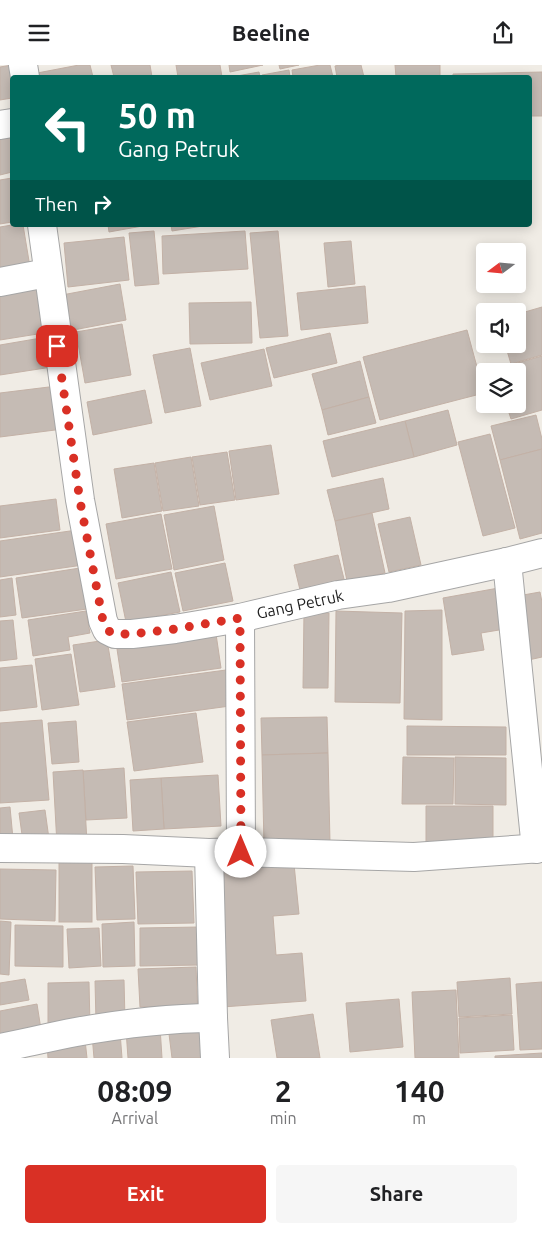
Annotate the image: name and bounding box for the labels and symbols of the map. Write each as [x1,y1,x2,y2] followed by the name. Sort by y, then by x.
[476,243,526,293] north arrow
[36,325,78,367] pin
[255,586,345,622] street label: Gang Petruk
[214,825,266,877] position arrow

